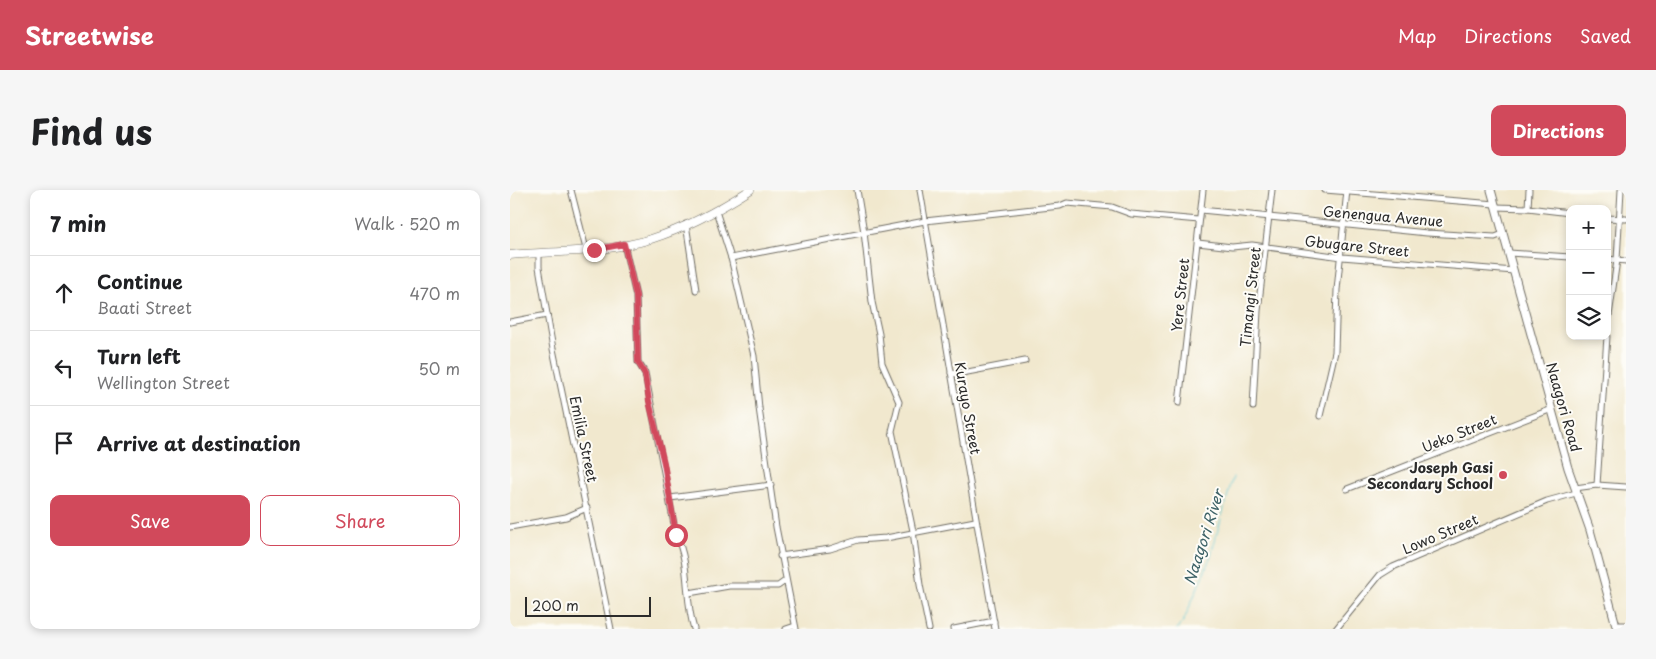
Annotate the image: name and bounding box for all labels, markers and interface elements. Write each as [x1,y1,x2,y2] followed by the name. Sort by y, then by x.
[25,17,154,53] text: Streetwise
[1398,22,1436,49] text: Map
[1464,22,1552,49] text: Directions
[1580,22,1631,49] text: Saved
[30,104,152,157] text: Find us
[1491,105,1626,156] button: Directions
[1322,200,1444,232] street label: Genengua Avenue
[1566,205,1611,340] map controls
[1566,205,1611,250] button: +
[50,207,106,239] text: 7 min
[354,211,460,235] text: Walk · 520 m
[1304,230,1410,262] street label: Gbugare Street
[583,239,606,262] route end
[1234,246,1266,348] street label: Timangi Street
[1566,250,1611,295] button: −
[1166,257,1194,333] street label: Yere Street
[97,267,183,295] text: Continue
[50,279,78,307] icon: ahead
[410,281,460,305] text: 470 m
[97,295,192,319] text: Baati Street
[1566,295,1611,340] button: layers
[97,342,181,370] text: Turn left
[50,354,78,382] icon: left
[419,356,460,380] text: 50 m
[950,360,987,456] street label: Kurayo Street
[1541,360,1587,454] street label: Naagori Road
[97,370,230,394] text: Wellington Street
[565,394,603,484] street label: Emilia Street
[1418,408,1500,458] street label: Ueko Street
[50,429,78,457] icon: arrive
[97,429,301,457] text: Arrive at destination
[1367,457,1493,494] place label: Joseph Gasi Secondary School
[1497,469,1509,481] marker: Joseph Gasi Secondary School
[1177,485,1230,587] water label: Naagori River
[50,495,250,546] button: Save
[260,495,460,546] button: Share
[1399,509,1481,559] street label: Lowo Street
[665,524,688,547] route start
[525,594,651,617] scale bar
[532,595,579,616] text: 200 m

